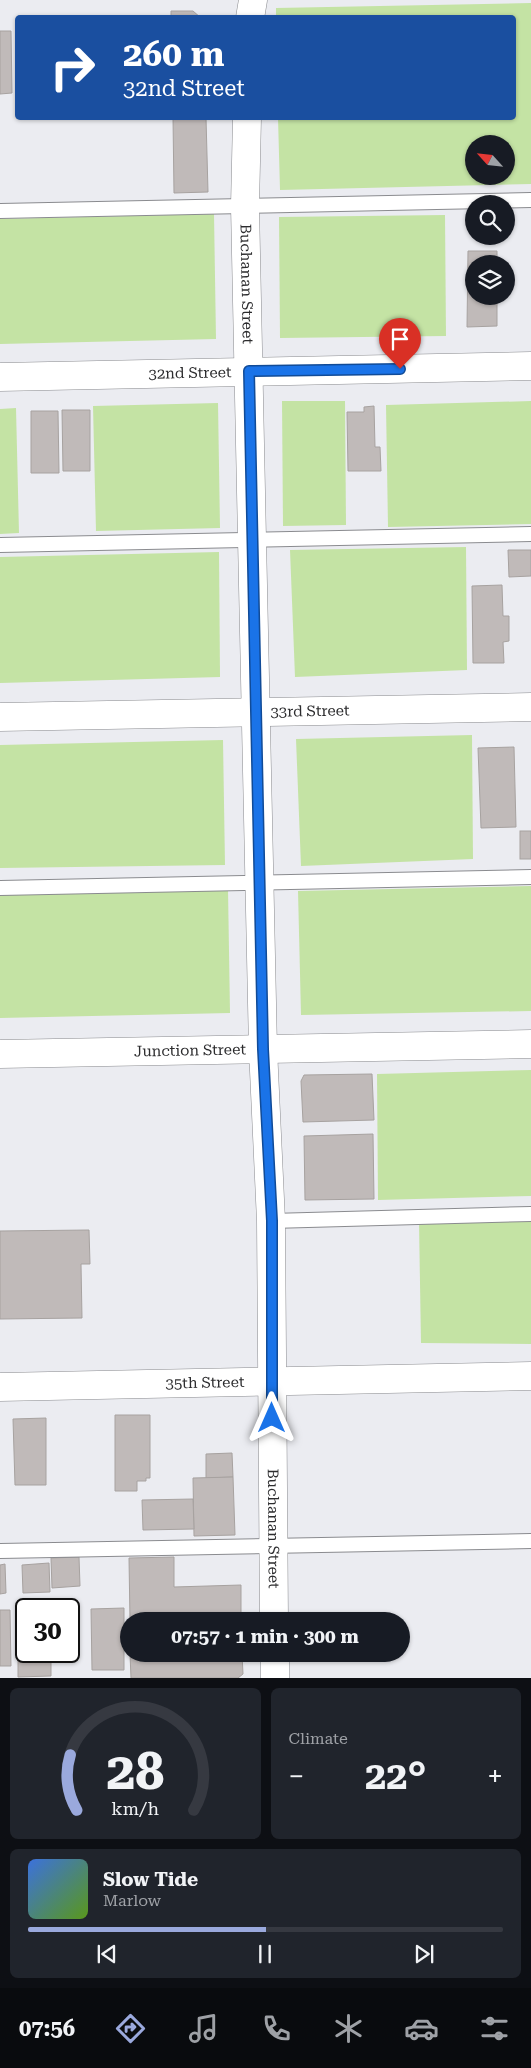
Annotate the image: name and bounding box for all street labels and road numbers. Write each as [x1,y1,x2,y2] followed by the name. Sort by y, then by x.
[236,224,257,344] street label: Buchanan Street
[148,363,232,383] street label: 32nd Street
[270,701,350,721] street label: 33rd Street
[134,1040,246,1060] street label: Junction Street
[165,1373,245,1393] street label: 35th Street
[264,1469,283,1589] street label: Buchanan Street

